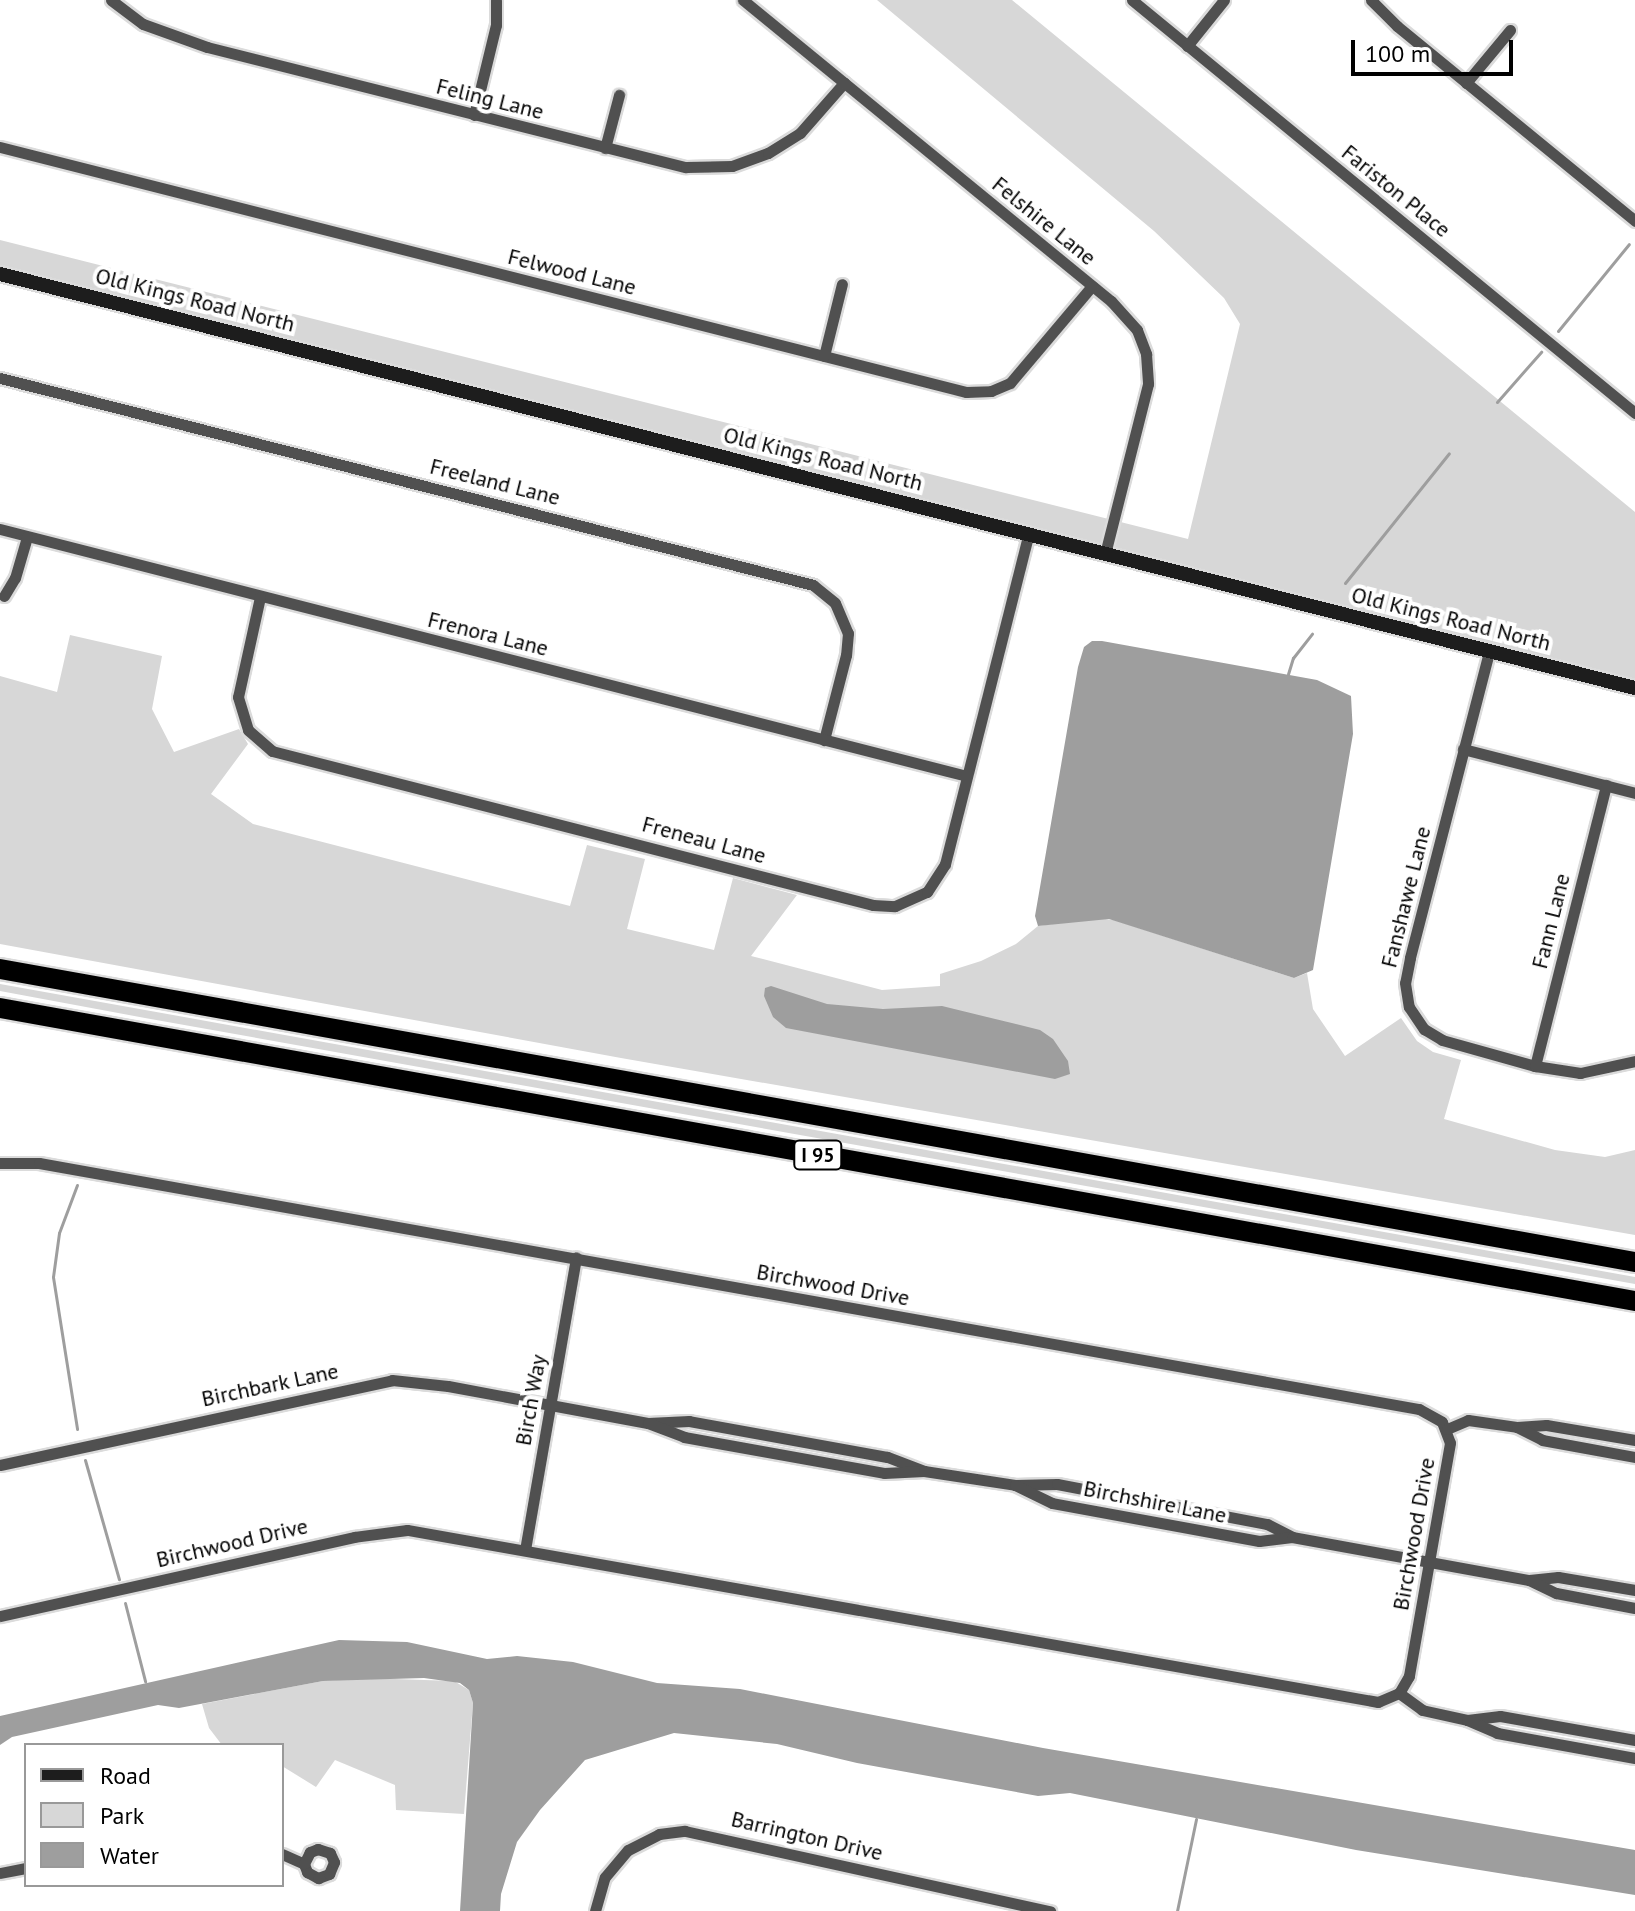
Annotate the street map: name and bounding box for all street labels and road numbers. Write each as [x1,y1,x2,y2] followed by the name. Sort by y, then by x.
[434,73,546,125] street label: Feling Lane
[1336,139,1456,243] street label: Fariston Place
[987,171,1101,271] street label: Felshire Lane
[505,243,639,301] street label: Felwood Lane
[93,262,297,338] street label: Old Kings Road North
[721,421,925,497] street label: Old Kings Road North
[427,453,563,511] street label: Freeland Lane
[1349,581,1553,657] street label: Old Kings Road North
[425,606,551,662] street label: Frenora Lane
[639,811,769,869] street label: Freneau Lane
[1376,824,1436,970] street label: Fanshawe Lane
[1526,871,1576,971] street label: Fann Lane
[792,1139,844,1171] road number: I 95
[755,1259,911,1311] street label: Birchwood Drive
[510,1352,552,1448] street label: Birch Way
[199,1358,341,1412] street label: Birchbark Lane
[1388,1456,1440,1612] street label: Birchwood Drive
[1081,1475,1229,1529] street label: Birchshire Lane
[154,1513,310,1573] street label: Birchwood Drive
[729,1806,885,1866] street label: Barrington Drive

